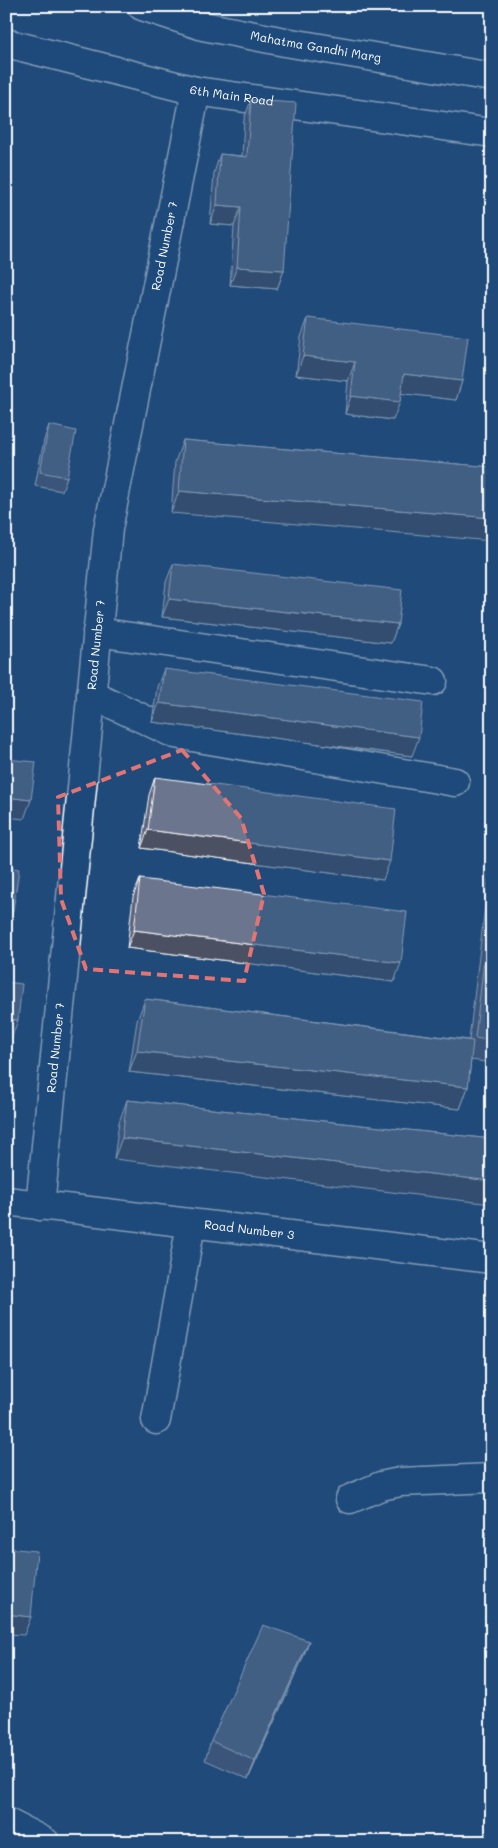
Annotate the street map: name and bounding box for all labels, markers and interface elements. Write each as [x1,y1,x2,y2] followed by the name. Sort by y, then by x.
[249,26,383,65] street label: Mahatma Gandhi Marg
[188,81,275,109] street label: 6th Main Road
[147,200,181,292] street label: Road Number 7
[83,599,108,691] street label: Road Number 7
[42,1002,67,1093] street label: Road Number 7
[203,1216,295,1242] street label: Road Number 3

